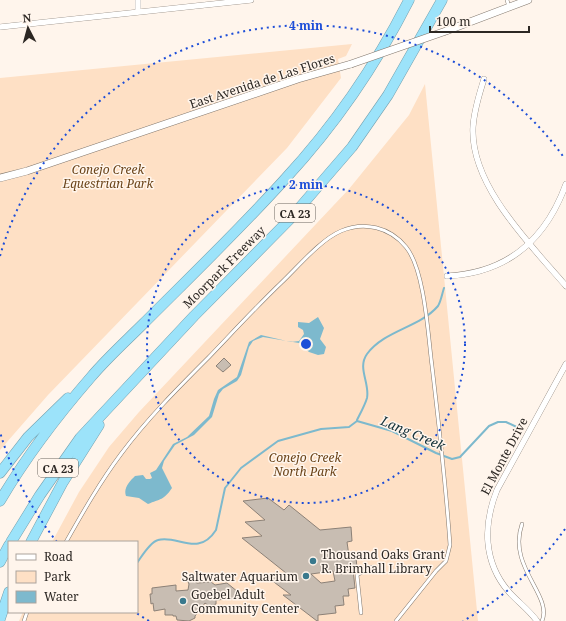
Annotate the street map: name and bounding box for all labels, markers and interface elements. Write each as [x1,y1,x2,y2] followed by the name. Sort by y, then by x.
[8,8,48,48] north arrow
[430,8,529,34] scale bar
[22,10,32,25] text: N
[436,13,471,30] text: 100 m
[289,17,323,34] text: 4 min
[187,49,337,113] street label: East Avenida de Las Flores
[62,161,154,192] park label: Conejo Creek Equestrian Park
[289,176,323,193] text: 2 min
[275,204,315,222] road number: CA 23
[179,222,269,312] street label: Moorpark Freeway
[299,337,313,351] centre of rings
[377,411,448,455] water label: Lang Creek
[476,414,532,498] street label: El Monte Drive
[269,449,342,480] park label: Conejo Creek North Park
[38,459,78,477] road number: CA 23
[8,541,138,613] legend
[321,546,445,577] place label: Thousand Oaks Grant R. Brimhall Library
[44,548,74,565] text: Road
[308,556,318,566] marker: Thousand Oaks Grant R. Brimhall Library
[44,568,72,585] text: Park
[182,568,298,585] place label: Saltwater Aquarium
[301,571,311,581] marker: Saltwater Aquarium
[191,586,299,617] place label: Goebel Adult Community Center
[44,588,79,605] text: Water
[178,596,188,606] marker: Goebel Adult Community Center

